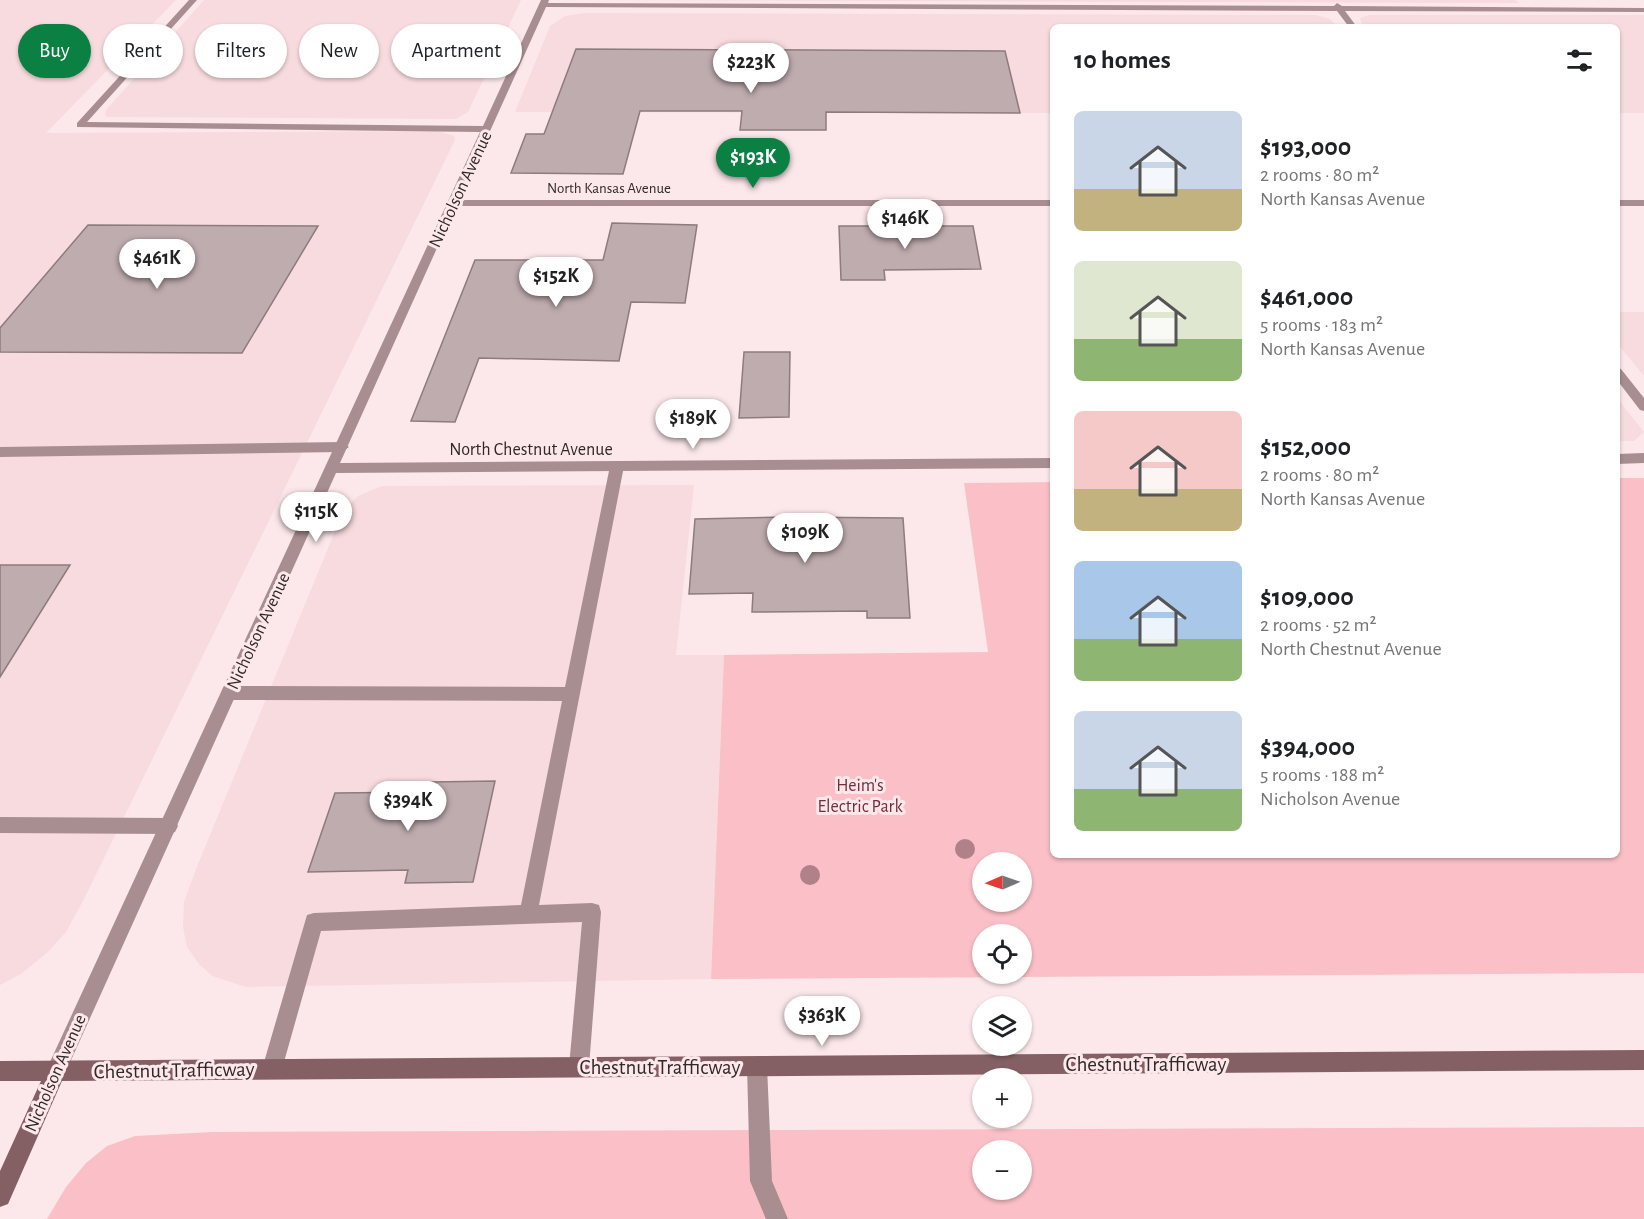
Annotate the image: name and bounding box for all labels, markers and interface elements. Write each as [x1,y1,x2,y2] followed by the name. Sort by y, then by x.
[18,24,91,78] chip: Buy
[103,24,183,78] chip: Rent
[195,24,287,78] chip: Filters
[299,24,379,78] chip: New
[391,24,522,78] chip: Apartment
[709,43,793,94] pin: $223K
[1563,44,1596,77] icon: filters
[1074,47,1171,73] text: 10 homes
[727,52,775,72] text: $223K
[426,128,496,250] street label: Nicholson Avenue
[1260,134,1351,160] text: $193,000
[1122,135,1194,207] icon: home
[711,138,795,189] pin: $193K
[730,147,776,167] text: $193K
[1260,165,1379,185] text: 2 rooms · 80 m²
[547,181,671,196] street label: North Kansas Avenue
[1260,189,1425,209] text: North Kansas Avenue
[863,199,947,250] pin: $146K
[881,208,929,228] text: $146K
[115,239,199,290] pin: $461K
[133,248,181,268] text: $461K
[514,257,598,308] pin: $152K
[533,266,579,286] text: $152K
[1260,284,1353,310] text: $461,000
[1122,285,1194,357] icon: home
[1260,315,1383,335] text: 5 rooms · 183 m²
[1260,339,1425,359] text: North Kansas Avenue
[651,399,735,450] pin: $189K
[669,408,717,428] text: $189K
[1260,434,1351,460] text: $152,000
[1122,435,1194,507] icon: home
[449,441,613,459] street label: North Chestnut Avenue
[1260,465,1379,485] text: 2 rooms · 80 m²
[1260,489,1425,509] text: North Kansas Avenue
[274,492,358,543] pin: $115K
[294,501,338,521] text: $115K
[763,513,847,564] pin: $109K
[781,522,829,542] text: $109K
[224,570,294,692] street label: Nicholson Avenue
[1260,584,1354,610] text: $109,000
[1122,585,1194,657] icon: home
[1260,615,1377,635] text: 2 rooms · 52 m²
[1260,639,1442,659] text: North Chestnut Avenue
[1260,734,1355,760] text: $394,000
[1122,735,1194,807] icon: home
[1260,765,1384,785] text: 5 rooms · 188 m²
[817,777,903,816] park label: Heim's Electric Park
[366,781,450,832] pin: $394K
[1260,789,1400,809] text: Nicholson Avenue
[383,790,433,810] text: $394K
[972,852,1032,912] north arrow
[972,852,1032,1200] map controls
[972,924,1032,984] button: locate
[780,996,864,1047] pin: $363K
[972,996,1032,1056] button: layers
[798,1005,846,1025] text: $363K
[22,1012,90,1135] street label: Nicholson Avenue
[1065,1054,1227,1075] street label: Chestnut Trafficway
[579,1057,741,1078] street label: Chestnut Trafficway
[93,1059,255,1082] street label: Chestnut Trafficway
[972,1068,1032,1128] button: +
[972,1140,1032,1200] button: −

